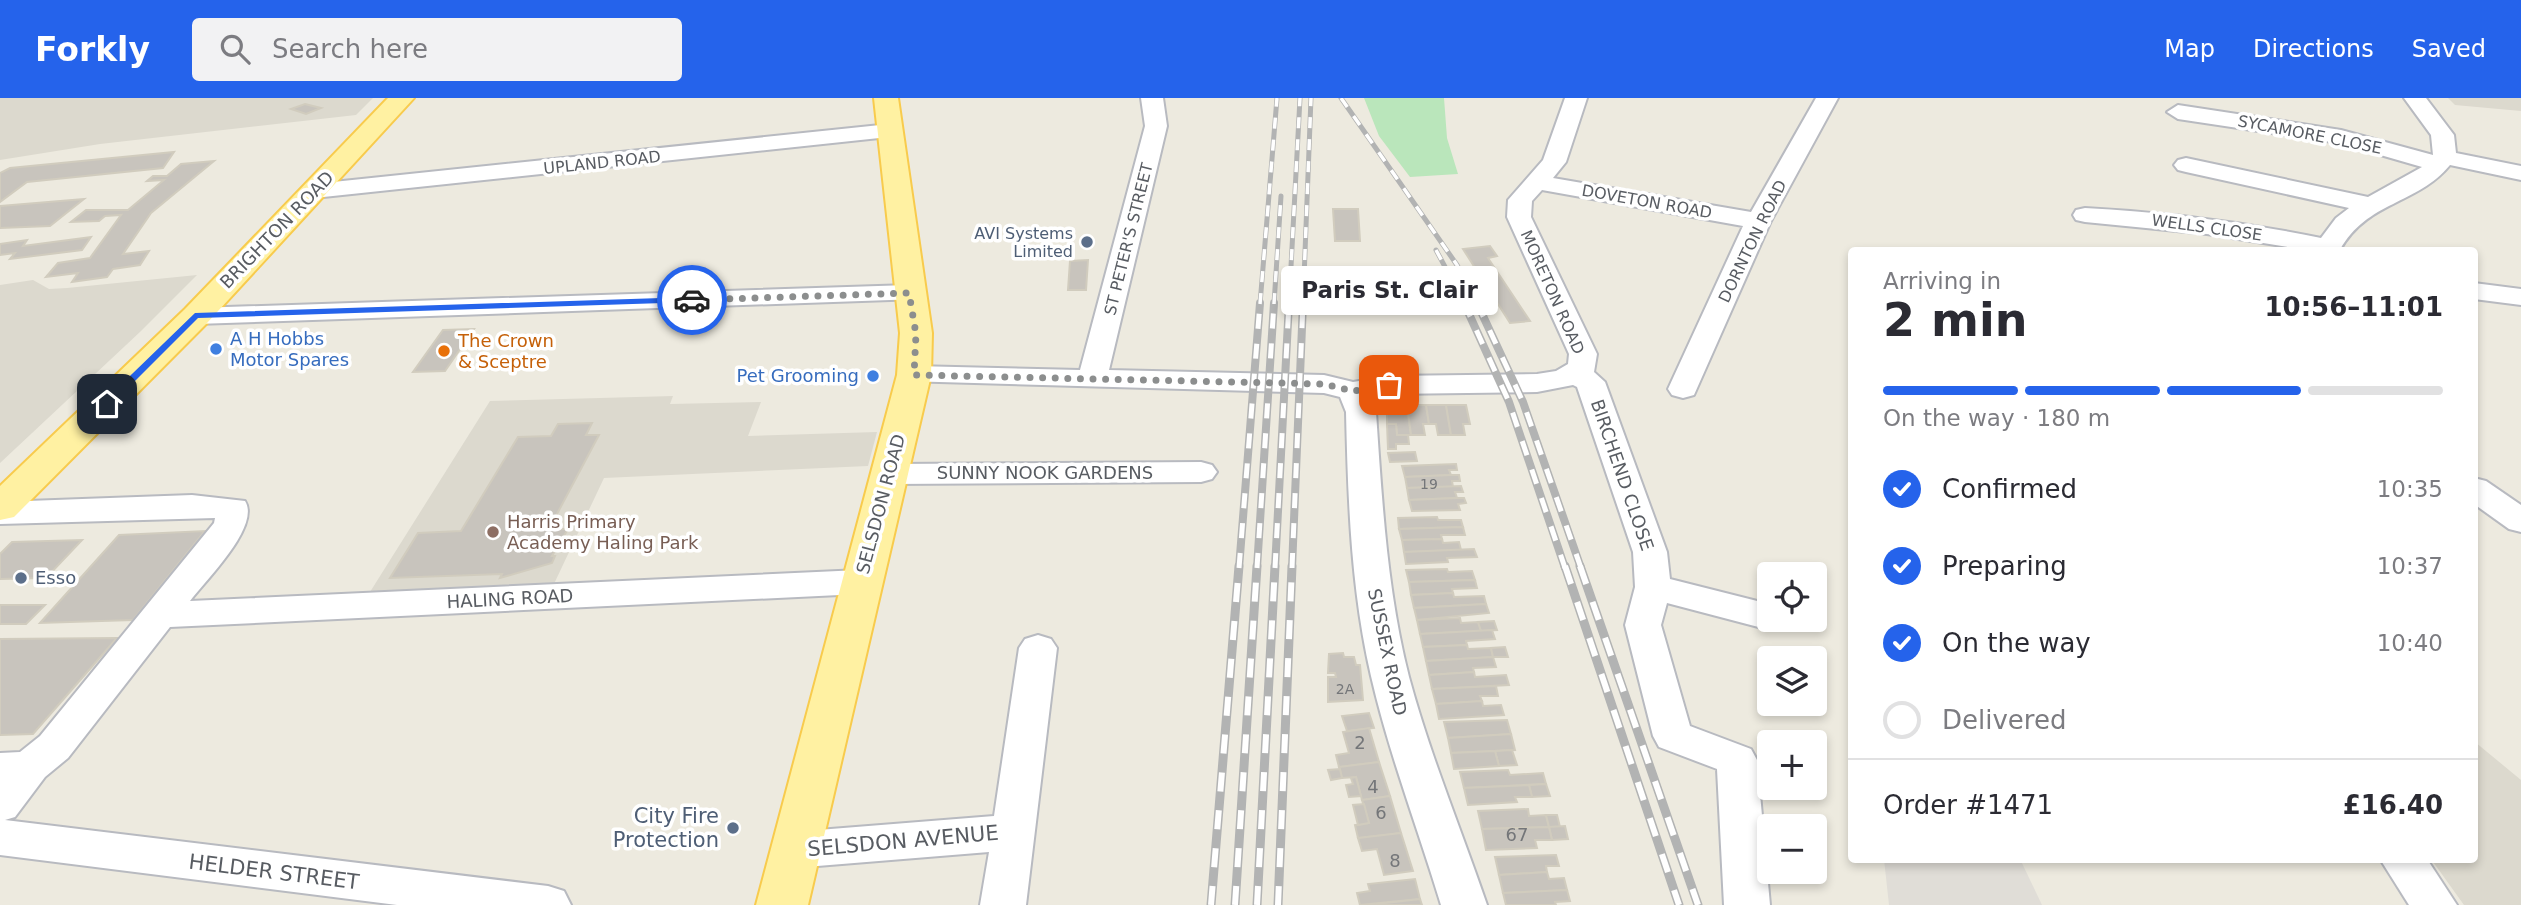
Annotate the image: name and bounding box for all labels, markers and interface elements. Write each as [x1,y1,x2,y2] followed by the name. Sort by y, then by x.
[192,18,682,81] search box
[35,30,150,69] text: Forkly
[216,30,254,68] icon: search
[272,34,428,64] text: Search here
[2164,35,2215,63] text: Map
[2253,35,2374,63] text: Directions
[2412,35,2486,63] text: Saved
[2236,111,2384,158] street label: SYCAMORE CLOSE
[543,147,662,178] street label: UPLAND ROAD
[1100,161,1157,317] street label: ST PETER'S STREET
[215,167,338,293] street label: BRIGHTON ROAD
[1715,177,1790,306] street label: DORNTON ROAD
[1580,181,1713,222] street label: DOVETON ROAD
[2150,210,2263,245] street label: WELLS CLOSE
[974,224,1073,261] place label: AVI Systems Limited
[1517,227,1588,357] street label: MORETON ROAD
[1079,234,1095,250] marker: AVI Systems Limited
[657,265,727,335] courier
[1280,266,1498,315] callout: Paris St. Clair
[1883,268,2001,294] text: Arriving in
[1301,277,1478,303] text: Paris St. Clair
[673,281,711,319] icon: car
[2264,292,2443,322] text: 10:56–11:01
[1883,293,2027,347] text: 2 min
[230,328,349,370] place label: A H Hobbs Motor Spares
[457,330,554,372] place label: The Crown & Sceptre
[208,341,224,357] marker: A H Hobbs Motor Spares
[436,343,452,359] marker: The Crown & Sceptre
[1359,355,1419,415] pin
[737,365,859,386] place label: Pet Grooming
[1370,366,1408,404] icon: bag
[865,368,881,384] marker: Pet Grooming
[77,374,137,434] pin
[88,385,126,423] icon: home
[1587,396,1658,553] street label: BIRCHEND CLOSE
[1883,405,2110,431] text: On the way · 180 m
[852,432,909,576] street label: SELSDON ROAD
[937,462,1153,483] street label: SUNNY NOOK GARDENS
[1883,470,1921,508] icon: check
[1942,474,2077,504] text: Confirmed
[1420,476,1438,492] house number: 19
[2377,476,2443,502] text: 10:35
[507,511,699,553] place label: Harris Primary Academy Haling Park
[485,524,501,540] marker: Harris Primary Academy Haling Park
[1883,547,1921,585] icon: check
[1942,551,2067,581] text: Preparing
[2377,553,2443,579] text: 10:37
[1757,562,1827,884] map controls
[1757,562,1827,632] button: locate
[35,567,76,588] place label: Esso
[13,570,29,586] marker: Esso
[446,585,574,612] street label: HALING ROAD
[1364,586,1411,717] street label: SUSSEX ROAD
[1883,624,1921,662] icon: check
[1942,628,2091,658] text: On the way
[2377,630,2443,656] text: 10:40
[1757,646,1827,716] button: layers
[1336,681,1355,697] house number: 2A
[1942,705,2066,735] text: Delivered
[1757,730,1827,800] button: +
[1354,732,1366,753] house number: 2
[1367,776,1379,797] house number: 4
[1883,790,2053,820] text: Order #1471
[2343,790,2443,820] text: £16.40
[1375,802,1387,823] house number: 6
[613,804,719,852] place label: City Fire Protection
[1757,814,1827,884] button: −
[725,820,741,836] marker: City Fire Protection
[806,821,1000,861] street label: SELSDON AVENUE
[1506,824,1528,845] house number: 67
[187,850,361,894] street label: HELDER STREET
[1389,850,1401,871] house number: 8

